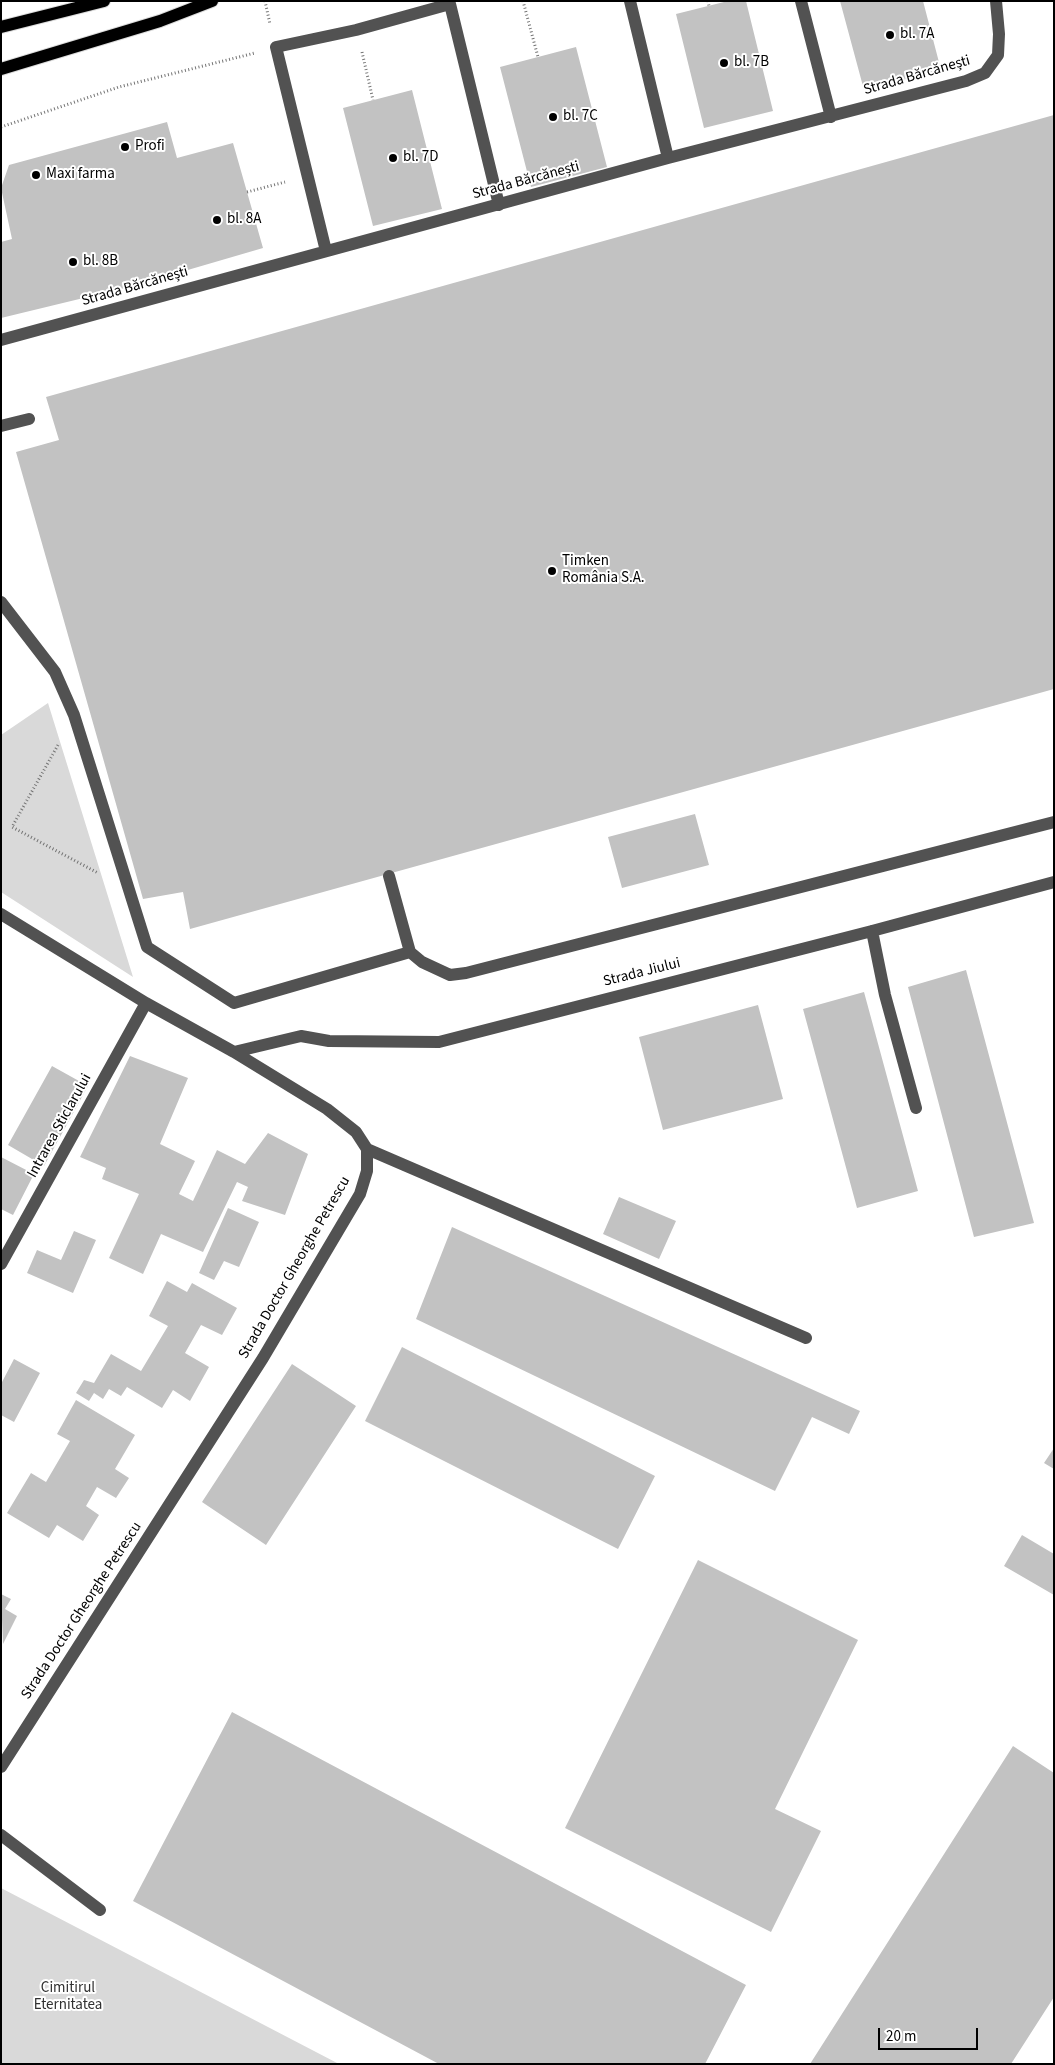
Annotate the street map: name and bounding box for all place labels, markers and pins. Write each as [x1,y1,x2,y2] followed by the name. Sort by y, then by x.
[900,26,934,44] place label: bl. 7A
[884,29,896,41] marker: bl. 7A
[734,54,769,72] place label: bl. 7B
[718,57,730,69] marker: bl. 7B
[563,108,598,126] place label: bl. 7C
[547,111,559,123] marker: bl. 7C
[135,138,165,156] place label: Profi
[119,141,131,153] marker: Profi
[403,149,439,167] place label: bl. 7D
[387,152,399,164] marker: bl. 7D
[46,166,115,184] place label: Maxi farma
[30,169,42,181] marker: Maxi farma
[227,211,261,229] place label: bl. 8A
[211,214,223,226] marker: bl. 8A
[83,253,118,271] place label: bl. 8B
[67,256,79,268] marker: bl. 8B
[562,553,645,588] place label: Timken România S.A.
[546,565,558,577] marker: Timken România S.A.

